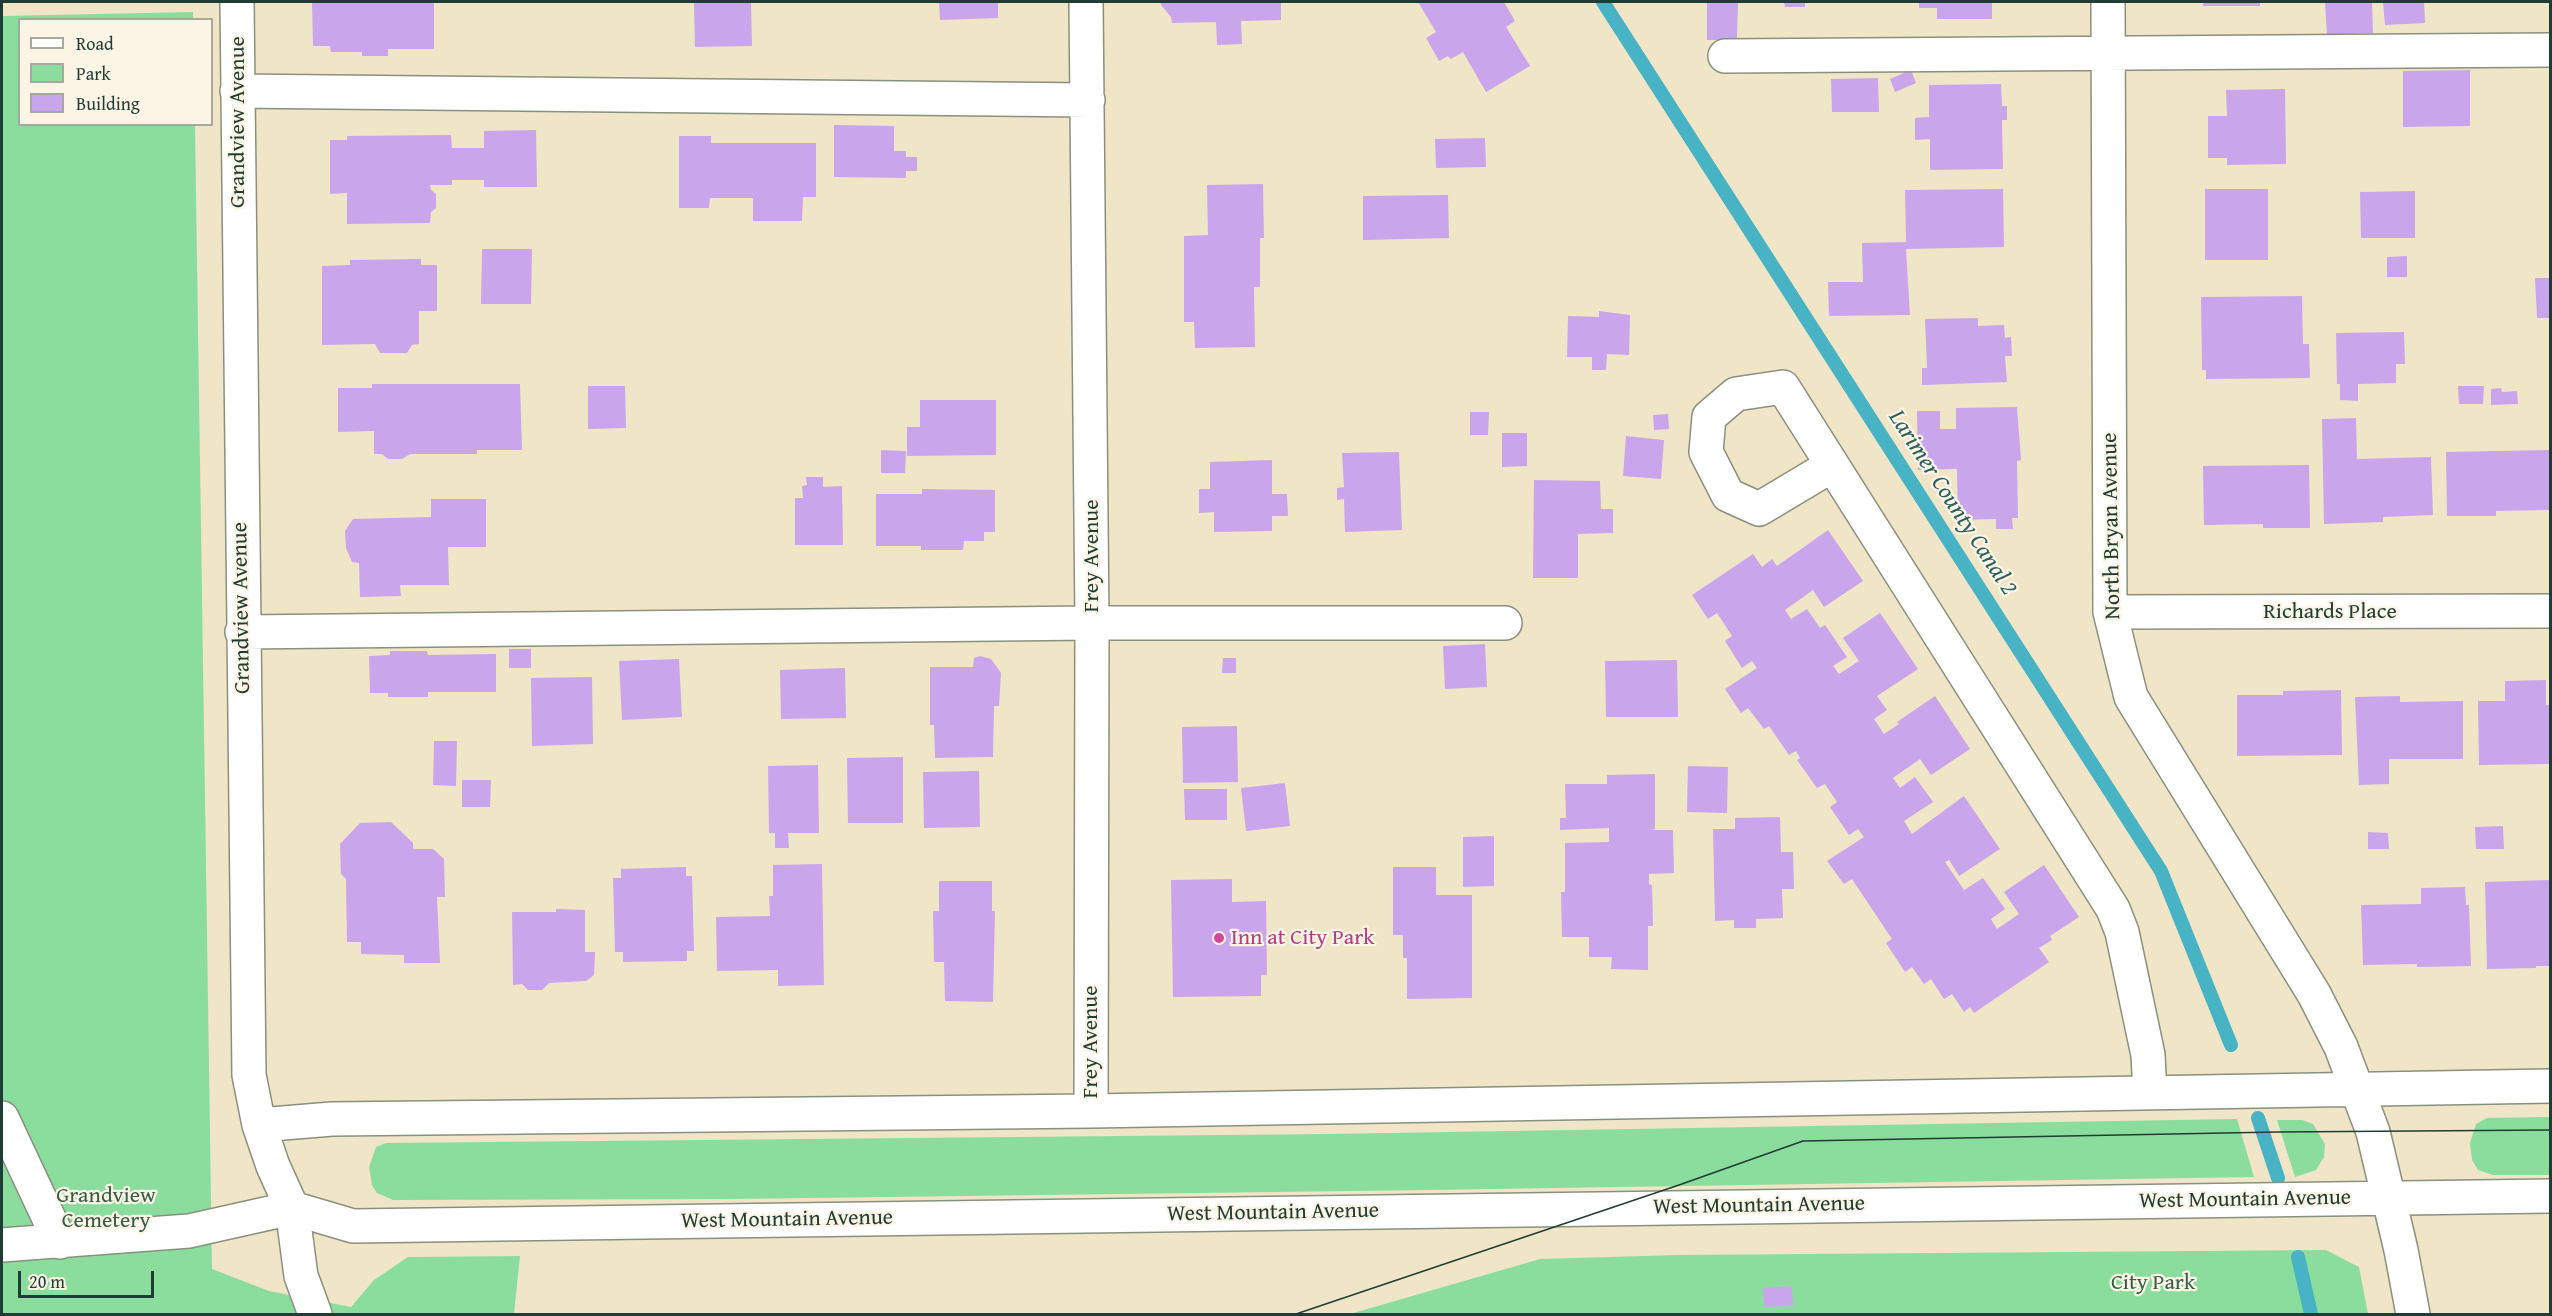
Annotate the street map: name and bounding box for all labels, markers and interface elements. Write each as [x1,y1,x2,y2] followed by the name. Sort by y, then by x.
[18,18,213,126] legend
[76,30,114,57] text: Road
[225,36,251,208] street label: Grandview Avenue
[76,60,111,87] text: Park
[76,90,140,117] text: Building
[1881,405,2023,601] water label: Larimer County Canal 2
[2097,432,2127,620] street label: North Bryan Avenue
[1079,499,1105,613] street label: Frey Avenue
[227,522,257,694] street label: Grandview Avenue
[2263,599,2397,625] street label: Richards Place
[1231,925,1374,951] place label: Inn at City Park
[1212,931,1226,945] marker: Inn at City Park
[1078,985,1104,1099] street label: Frey Avenue
[56,1183,156,1234] park label: Grandview Cemetery
[2139,1185,2351,1215] street label: West Mountain Avenue
[1653,1191,1865,1221] street label: West Mountain Avenue
[1167,1198,1379,1228] street label: West Mountain Avenue
[681,1205,893,1235] street label: West Mountain Avenue
[21,1259,158,1297] scale bar
[29,1268,65,1295] text: 20 m
[2111,1270,2195,1296] park label: City Park

